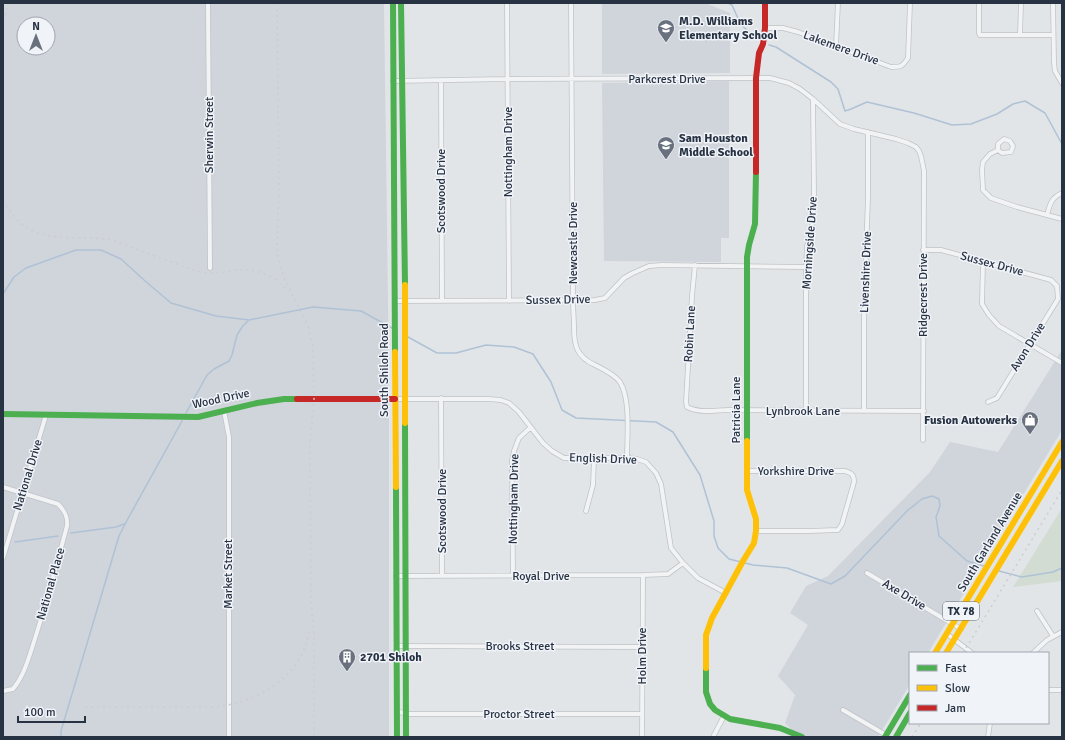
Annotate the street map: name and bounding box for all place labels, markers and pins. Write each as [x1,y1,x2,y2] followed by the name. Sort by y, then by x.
[679,14,778,43] place label: M.D. Williams Elementary School
[656,18,676,43] school or university icon: M.D. Williams Elementary School
[679,131,753,160] place label: Sam Houston Middle School
[656,135,676,160] school or university icon: Sam Houston Middle School
[1020,410,1040,435] shop icon: Fusion Autowerks
[924,413,1018,428] place label: Fusion Autowerks
[337,647,357,672] building icon: 2701 Shiloh
[360,650,422,665] place label: 2701 Shiloh

